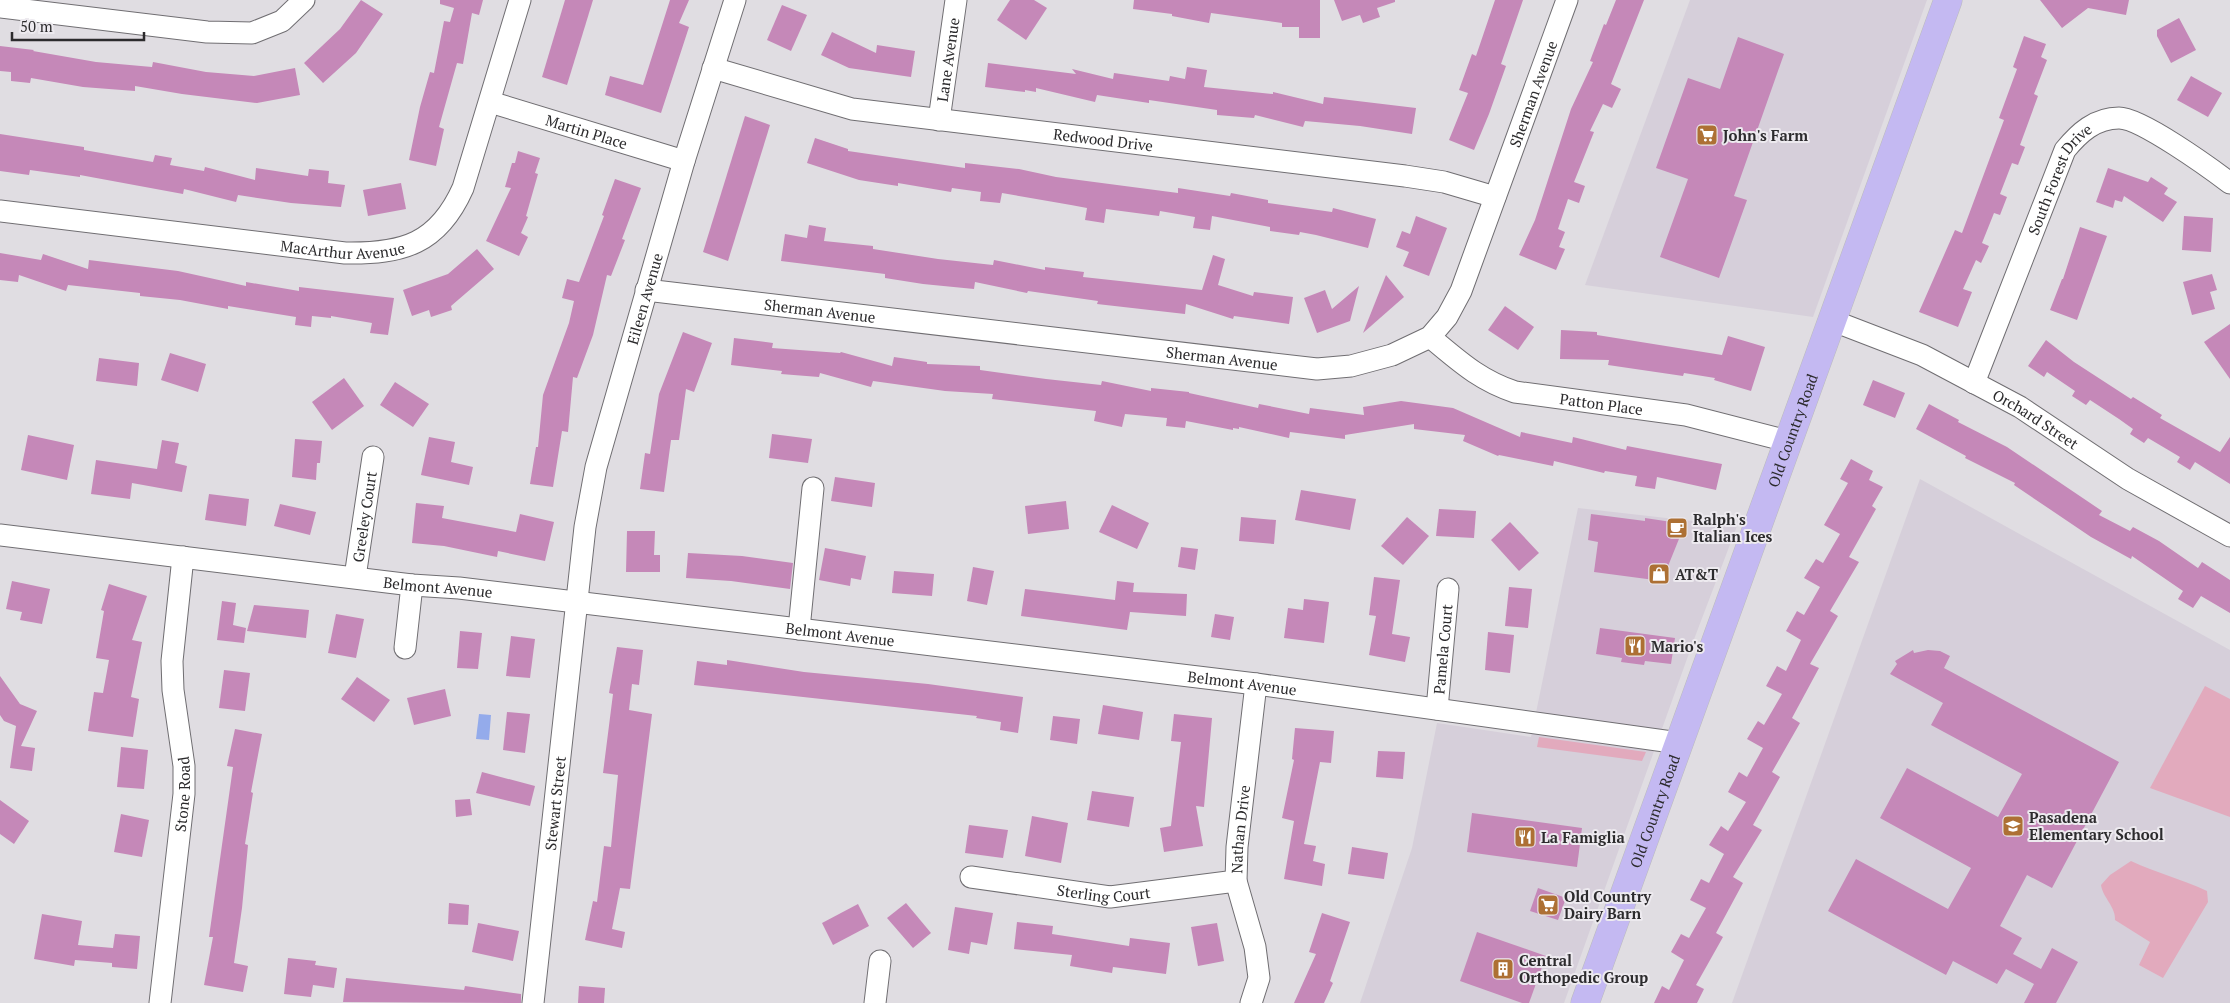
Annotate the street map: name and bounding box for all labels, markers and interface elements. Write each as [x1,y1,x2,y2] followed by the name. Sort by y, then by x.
[12,10,145,42] scale bar
[20,16,53,36] text: 50 m
[932,16,963,103] street label: Lane Avenue
[1504,38,1561,150] street label: Sherman Avenue
[543,110,630,153] street label: Martin Place
[2023,118,2095,238] street label: South Forest Drive
[1052,123,1154,155] street label: Redwood Drive
[1695,123,1719,147] supermarket icon: John's Farm
[1723,125,1808,145] place label: John's Farm
[279,235,407,263] street label: MacArthur Avenue
[622,251,667,347] street label: Eileen Avenue
[763,294,877,327] street label: Sherman Avenue
[1165,341,1279,374] street label: Sherman Avenue
[1763,371,1822,490] street label: Old Country Road
[1989,384,2083,454] street label: Orchard Street
[1558,388,1644,419] street label: Patton Place
[347,469,381,564] street label: Greeley Court
[1693,509,1773,546] place label: Ralph's Italian Ices
[1665,516,1689,540] cafe icon: Ralph's Italian Ices
[1647,562,1671,586] shop icon: AT&T
[1675,564,1718,584] place label: AT&T
[382,572,494,602] street label: Belmont Avenue
[1428,603,1457,695] street label: Pamela Court
[785,617,896,650] street label: Belmont Avenue
[1623,634,1647,658] restaurant icon: Mario's
[1651,636,1703,656] place label: Mario's
[1187,666,1298,700] street label: Belmont Avenue
[1625,752,1684,871] street label: Old Country Road
[170,755,194,833] street label: Stone Road
[540,755,570,851] street label: Stewart Street
[1226,784,1254,874] street label: Nathan Drive
[2029,807,2164,844] place label: Pasadena Elementary School
[2001,814,2025,838] school or university icon: Pasadena Elementary School
[1513,825,1537,849] restaurant icon: La Famiglia
[1541,827,1625,847] place label: La Famiglia
[1056,879,1152,907] street label: Sterling Court
[1564,886,1652,923] place label: Old Country Dairy Barn
[1536,893,1560,917] supermarket icon: Old Country Dairy Barn
[1519,950,1648,987] place label: Central Orthopedic Group
[1491,957,1515,981] building icon: Central Orthopedic Group

